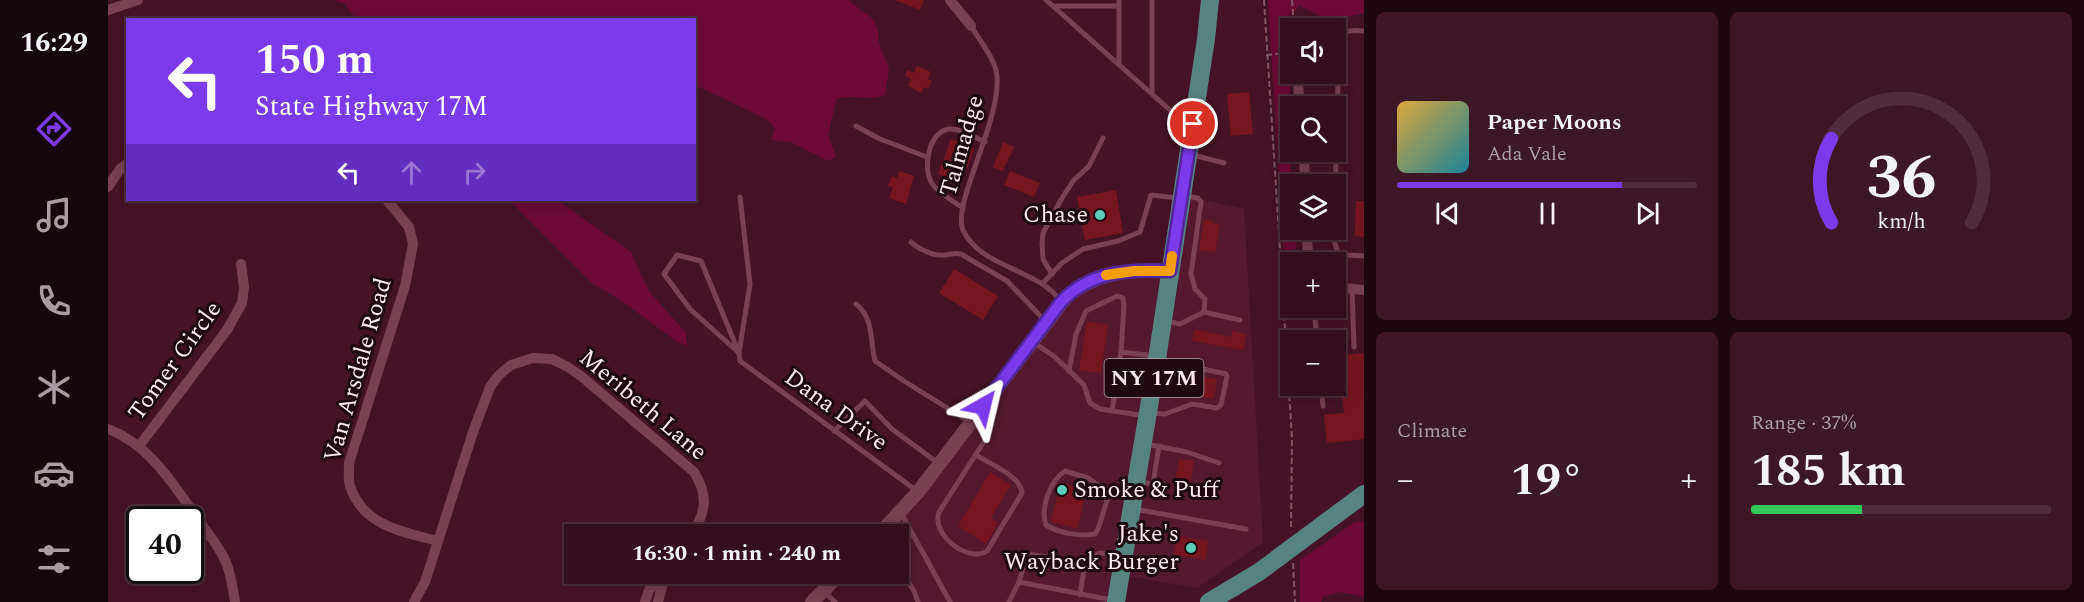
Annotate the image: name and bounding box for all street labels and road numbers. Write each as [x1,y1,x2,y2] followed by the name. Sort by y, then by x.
[930,91,994,201] street label: Talmadge
[315,274,401,466] street label: Van Arsdale Road
[119,294,231,428] street label: Tomer Circle
[571,340,715,470] street label: Meribeth Lane
[1104,359,1204,397] road number: NY 17M
[777,360,895,460] street label: Dana Drive

